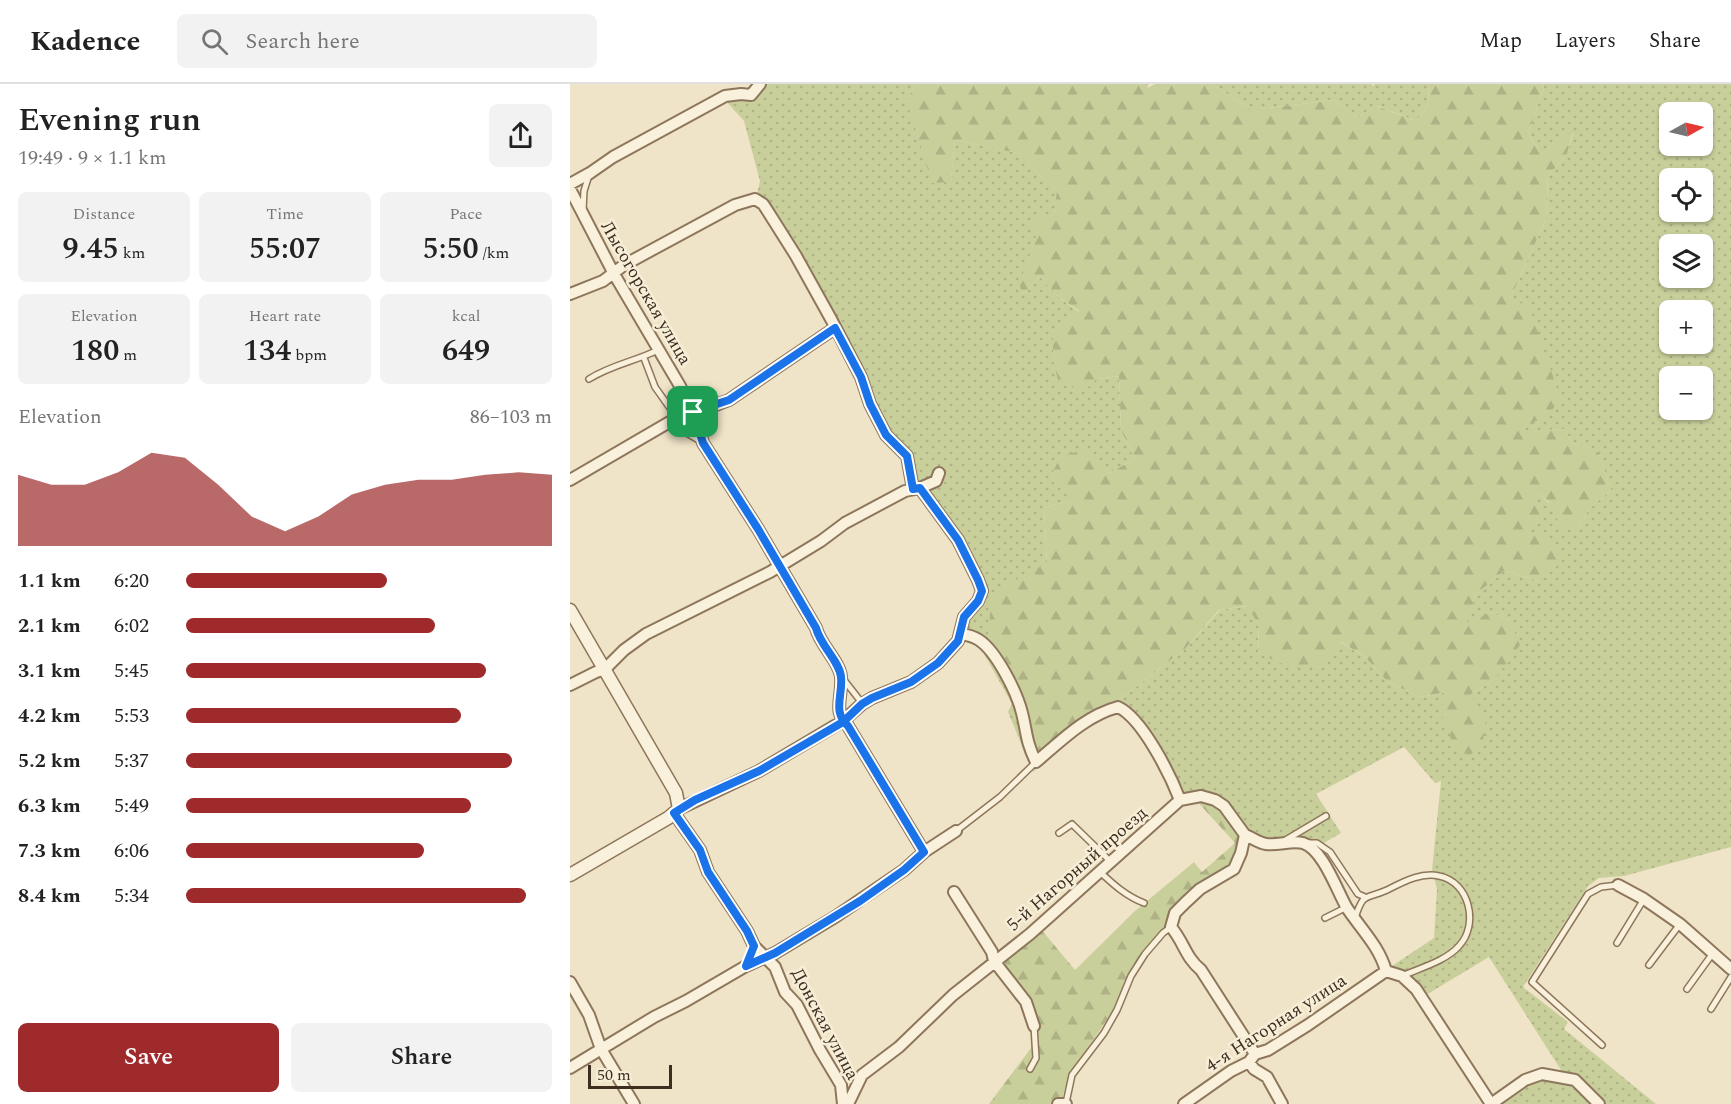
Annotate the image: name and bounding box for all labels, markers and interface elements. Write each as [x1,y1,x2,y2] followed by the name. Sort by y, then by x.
[177,14,597,68] search box
[30,20,141,63] text: Kadence
[198,25,231,58] icon: search
[246,25,360,58] text: Search here
[1480,25,1522,57] text: Map
[1555,25,1616,57] text: Layers
[1649,25,1701,57] text: Share
[18,95,201,145] text: Evening run
[1659,102,1713,156] north arrow
[1659,102,1713,420] map controls
[489,104,552,167] button: share
[18,143,166,173] text: 19:49 · 9 × 1.1 km
[1659,168,1713,222] button: locate
[73,202,135,226] text: Distance
[266,202,304,226] text: Time
[449,202,483,226] text: Pace
[594,216,698,370] street label: Лысогорская улица
[63,226,119,272] text: 9.45
[249,226,321,272] text: 55:07
[423,226,479,272] text: 5:50
[1659,234,1713,288] button: layers
[119,241,145,265] text: km
[479,241,509,265] text: /km
[1659,300,1713,354] button: +
[70,304,138,328] text: Elevation
[249,304,321,328] text: Heart rate
[452,304,480,328] text: kcal
[71,328,119,374] text: 180
[243,328,291,374] text: 134
[442,328,490,374] text: 649
[119,343,137,367] text: m
[291,343,327,367] text: bpm
[1659,366,1713,420] button: −
[667,386,718,437] pin
[676,395,709,428] icon: arrive
[18,402,102,432] text: Elevation
[470,402,552,432] text: 86–103 m
[18,566,81,596] text: 1.1 km
[114,566,149,596] text: 6:20
[18,611,81,641] text: 2.1 km
[114,611,149,641] text: 6:02
[18,656,81,686] text: 3.1 km
[114,656,149,686] text: 5:45
[18,701,81,731] text: 4.2 km
[114,701,149,731] text: 5:53
[18,746,81,776] text: 5.2 km
[114,746,149,776] text: 5:37
[18,791,81,821] text: 6.3 km
[114,791,149,821] text: 5:49
[1001,800,1153,938] street label: 5-й Нагорный проезд
[18,836,81,866] text: 7.3 km
[114,836,149,866] text: 6:06
[18,881,81,911] text: 8.4 km
[114,881,149,911] text: 5:34
[784,963,866,1085] street label: Донская улица
[1200,967,1352,1079] street label: 4-я Нагорная улица
[18,1023,279,1092] button: Save
[291,1023,552,1092] button: Share
[588,1062,672,1090] scale bar
[597,1063,631,1087] text: 50 m

